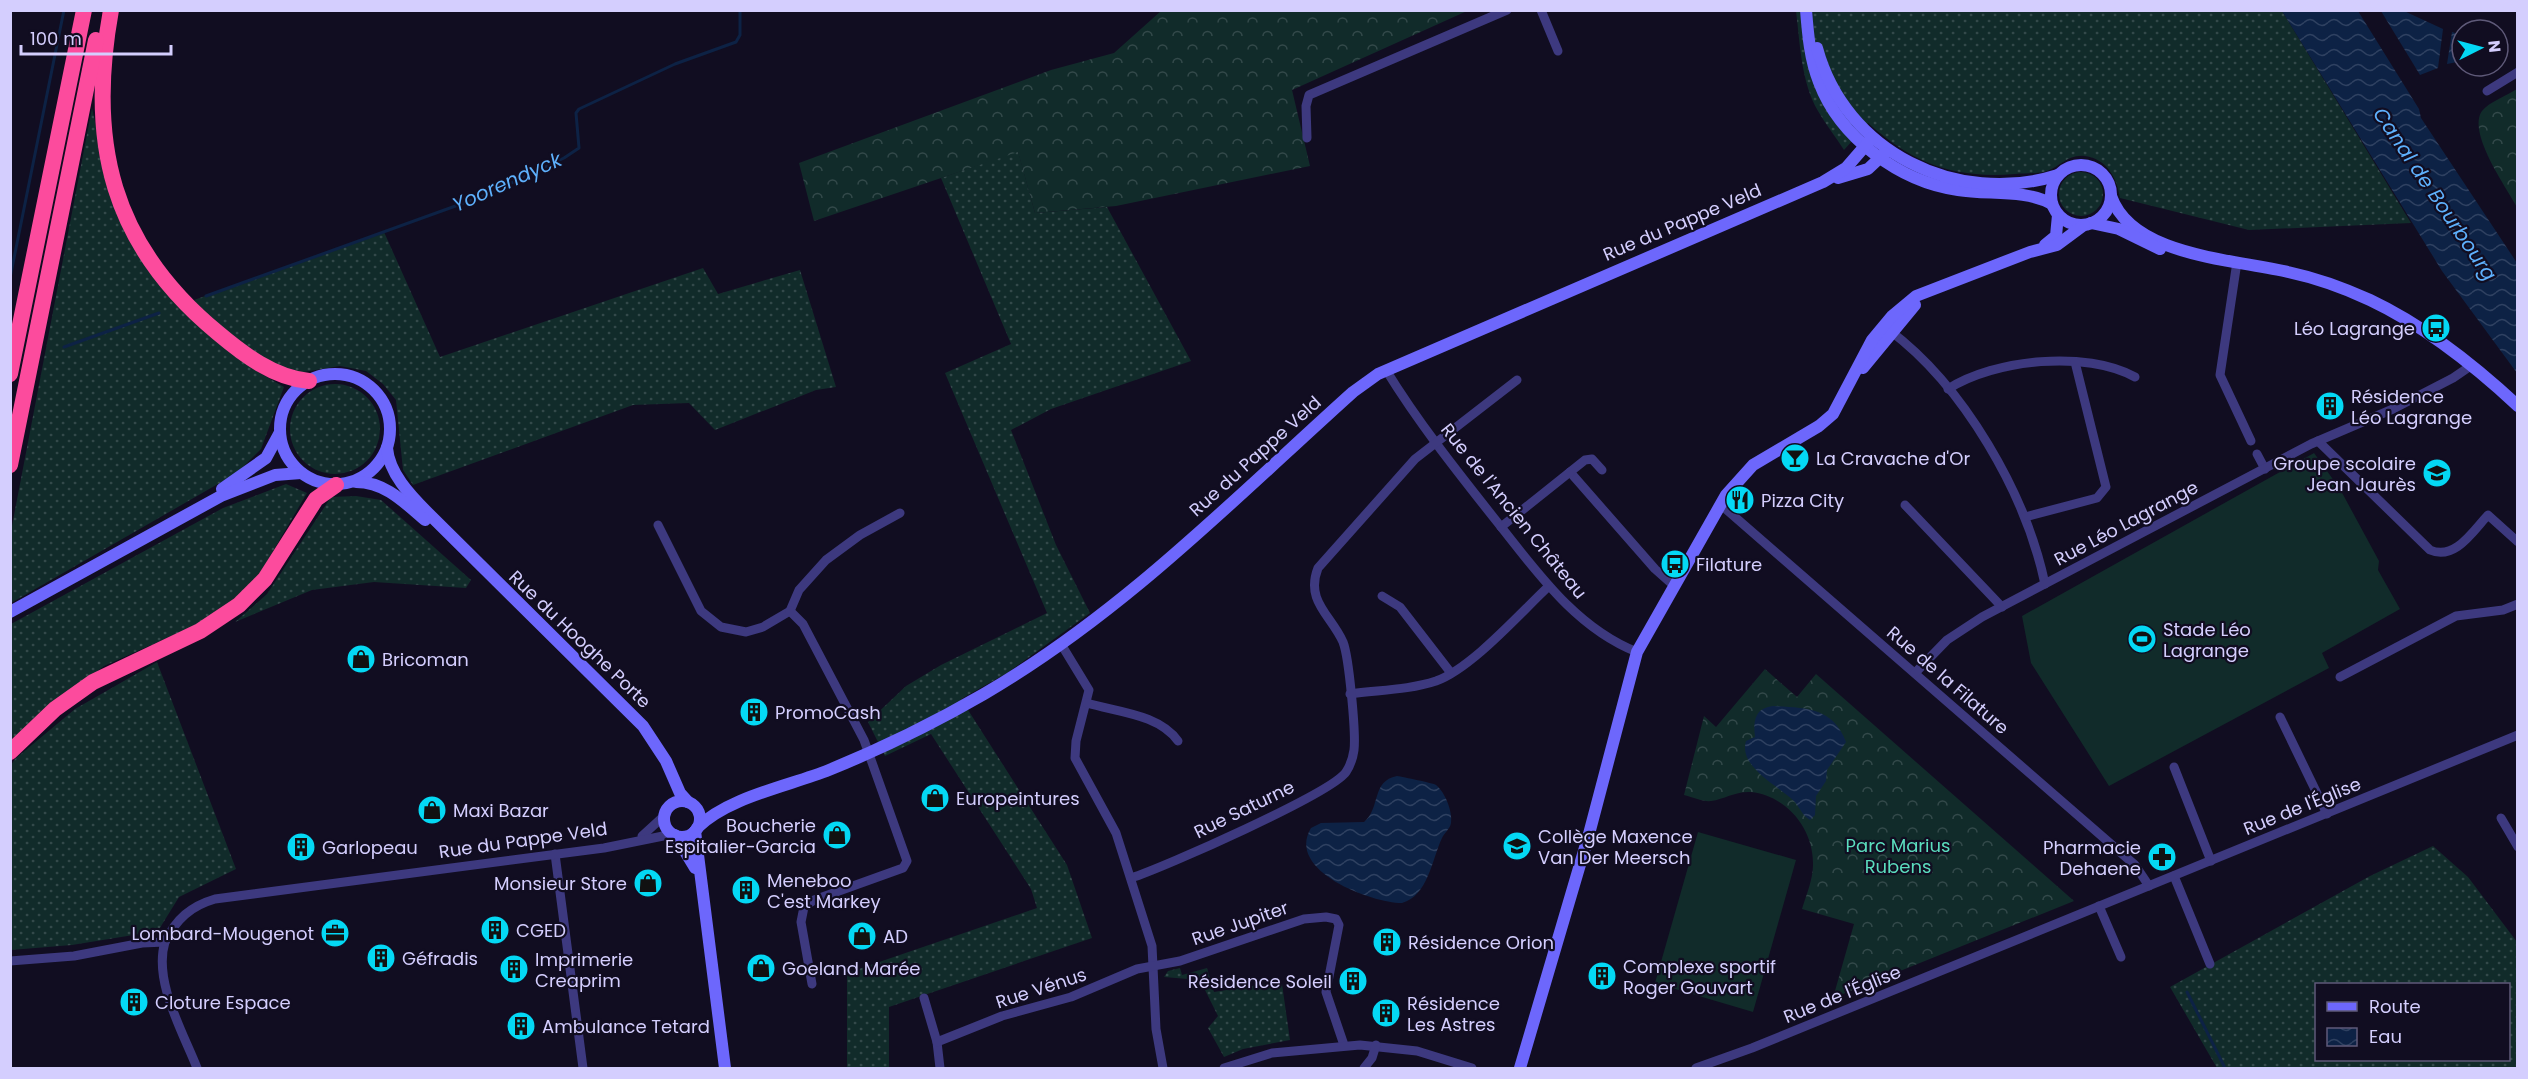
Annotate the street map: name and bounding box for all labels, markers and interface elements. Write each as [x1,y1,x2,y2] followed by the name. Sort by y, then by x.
[21,18,171,56] scale bar
[2450,18,2510,78] north arrow
[30,26,82,51] text: 100 m
[2482,39,2506,54] text: N
[2367,102,2503,286] water label: Canal de Bourbourg
[448,145,568,219] water label: Yoorendyck
[1599,177,1765,267] street label: Rue du Pappe Veld
[2420,312,2452,344] bus stop icon: Léo Lagrange
[2294,316,2415,341] place label: Léo Lagrange
[2351,384,2472,430] place label: Résidence Léo Lagrange
[1184,390,1326,522] street label: Rue du Pappe Veld
[2314,390,2346,422] building icon: Résidence Léo Lagrange
[1435,418,1593,604] street label: Rue de l'Ancien Château
[1779,442,1811,474] bar icon: La Cravache d'Or
[1816,446,1970,471] place label: La Cravache d'Or
[2273,451,2416,497] place label: Groupe scolaire Jean Jaurès
[2421,457,2453,489] school or university icon: Groupe scolaire Jean Jaurès
[2050,475,2202,571] street label: Rue Léo Lagrange
[1724,484,1756,516] restaurant icon: Pizza City
[1761,488,1844,513] place label: Pizza City
[1659,548,1691,580] bus stop icon: Filature
[1696,552,1762,577] place label: Filature
[504,565,656,713] street label: Rue du Hooghe Porte
[2163,617,2251,663] place label: Stade Léo Lagrange
[1882,620,2014,740] street label: Rue de la Filature
[2126,623,2158,655] sports icon: Stade Léo Lagrange
[345,643,377,675] shop icon: Bricoman
[382,647,469,672] place label: Bricoman
[738,696,770,728] building icon: PromoCash
[775,700,881,725] place label: PromoCash
[2240,771,2364,841] street label: Rue de l'Église
[1190,774,1298,844] street label: Rue Saturne
[919,782,951,814] shop icon: Europeintures
[956,786,1080,811] place label: Europeintures
[416,794,448,826] shop icon: Maxi Bazar
[453,798,549,823] place label: Maxi Bazar
[665,813,816,859] place label: Boucherie Espitalier-Garcia
[437,816,609,864] street label: Rue du Pappe Veld
[821,819,853,851] shop icon: Boucherie Espitalier-Garcia
[1538,824,1693,870] place label: Collège Maxence Van Der Meersch
[1501,830,1533,862] school or university icon: Collège Maxence Van Der Meersch
[285,831,317,863] building icon: Garlopeau
[1846,833,1950,879] park label: Parc Marius Rubens
[322,835,418,860] place label: Garlopeau
[2043,835,2141,881] place label: Pharmacie Dehaene
[2146,841,2178,873] pharmacy icon: Pharmacie Dehaene
[632,867,664,899] shop icon: Monsieur Store
[767,868,881,914] place label: Meneboo C'est Markey
[494,871,627,896] place label: Monsieur Store
[730,874,762,906] building icon: Meneboo C'est Markey
[1188,895,1292,951] street label: Rue Jupiter
[479,914,511,946] building icon: CGED
[319,917,351,949] office icon: Lombard-Mougenot
[516,918,566,943] place label: CGED
[846,920,878,952] shop icon: AD
[132,921,314,946] place label: Lombard-Mougenot
[883,924,908,949] place label: AD
[1371,926,1403,958] building icon: Résidence Orion
[1408,930,1554,955] place label: Résidence Orion
[365,942,397,974] building icon: Géfradis
[402,946,478,971] place label: Géfradis
[535,947,633,993] place label: Imprimerie Creaprim
[745,952,777,984] shop icon: Goeland Marée
[498,953,530,985] building icon: Imprimerie Creaprim
[1623,954,1776,1000] place label: Complexe sportif Roger Gouvart
[782,956,920,981] place label: Goeland Marée
[1780,959,1904,1029] street label: Rue de l'Église
[1586,960,1618,992] building icon: Complexe sportif Roger Gouvart
[992,962,1090,1014] street label: Rue Vénus
[1337,965,1369,997] building icon: Résidence Soleil
[1188,969,1332,994] place label: Résidence Soleil
[2315,983,2510,1061] legend
[118,986,150,1018] building icon: Cloture Espace
[155,990,291,1015] place label: Cloture Espace
[1407,991,1500,1037] place label: Résidence Les Astres
[2369,994,2421,1019] text: Route
[1370,997,1402,1029] building icon: Résidence Les Astres
[505,1010,537,1042] building icon: Ambulance Tetard
[542,1014,710,1039] place label: Ambulance Tetard
[2369,1024,2402,1049] text: Eau

